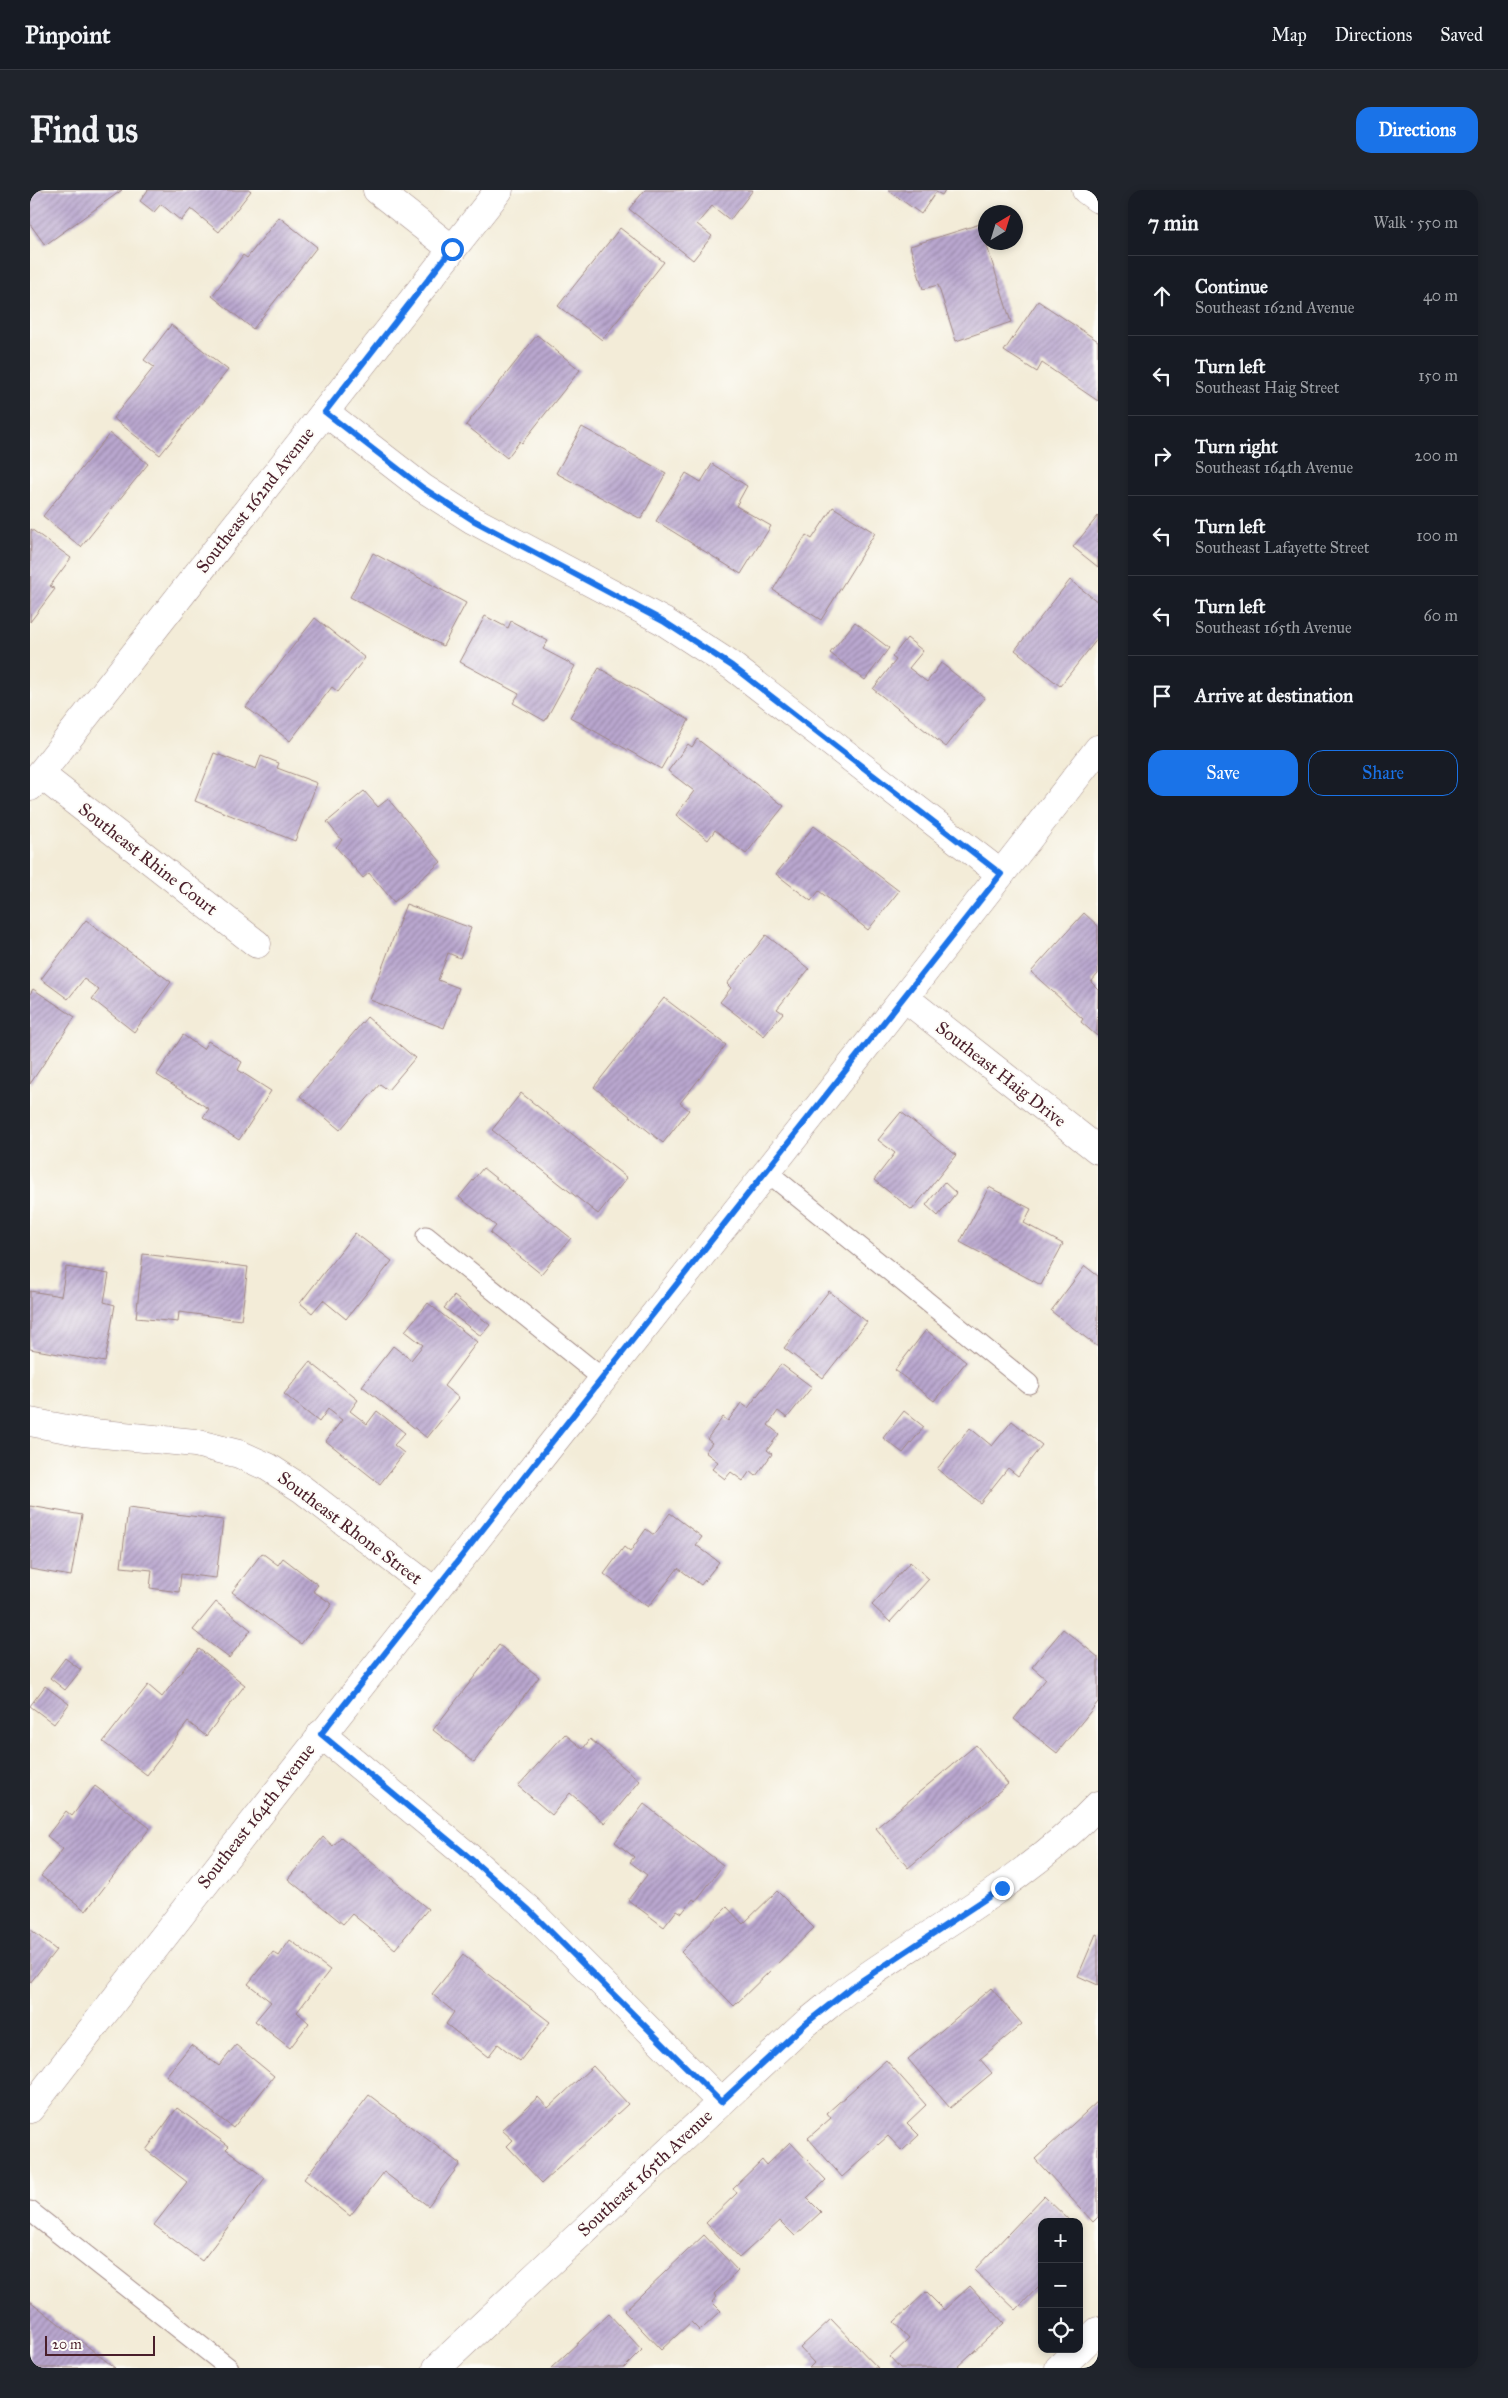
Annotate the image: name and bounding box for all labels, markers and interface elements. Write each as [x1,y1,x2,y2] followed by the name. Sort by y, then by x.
[25,20,111,50] text: Pinpoint
[1271,24,1307,46] text: Map
[1335,24,1412,46] text: Directions
[1440,24,1483,46] text: Saved
[1356,107,1478,153] button: Directions
[30,109,138,152] text: Find us
[978,205,1023,250] north arrow
[1148,210,1199,236] text: 7 min
[1374,213,1458,232] text: Walk · 550 m
[441,238,464,261] route start
[1195,275,1268,298] text: Continue
[1148,282,1176,310] icon: ahead
[1423,286,1458,305] text: 40 m
[1195,298,1354,317] text: Southeast 162nd Avenue
[1195,355,1265,378] text: Turn left
[1148,362,1176,390] icon: left
[1418,366,1458,385] text: 150 m
[1195,378,1339,397] text: Southeast Haig Street
[191,423,319,577] street label: Southeast 162nd Avenue
[1195,435,1278,458] text: Turn right
[1148,442,1176,470] icon: right
[1415,446,1458,465] text: 200 m
[1195,458,1353,477] text: Southeast 164th Avenue
[1195,515,1265,538] text: Turn left
[1148,522,1176,550] icon: left
[1416,526,1458,545] text: 100 m
[1195,538,1370,557] text: Southeast Lafayette Street
[1195,595,1265,618] text: Turn left
[1148,602,1176,630] icon: left
[1424,606,1458,625] text: 60 m
[1195,618,1352,637] text: Southeast 165th Avenue
[1148,682,1176,710] icon: arrive
[1195,684,1353,707] text: Arrive at destination
[1148,750,1298,796] button: Save
[1308,750,1458,796] button: Share
[74,798,222,920] street label: Southeast Rhine Court
[931,1016,1071,1133] street label: Southeast Haig Drive
[273,1467,427,1590] street label: Southeast Rhone Street
[193,1739,319,1893] street label: Southeast 164th Avenue
[991,1877,1014,1900] route end
[573,2105,717,2241] street label: Southeast 165th Avenue
[1038,2218,1083,2353] map controls
[1038,2218,1083,2263] button: +
[1038,2263,1083,2308] button: −
[1038,2308,1083,2353] button: locate
[45,2333,155,2356] scale bar
[52,2336,82,2353] text: 20 m

